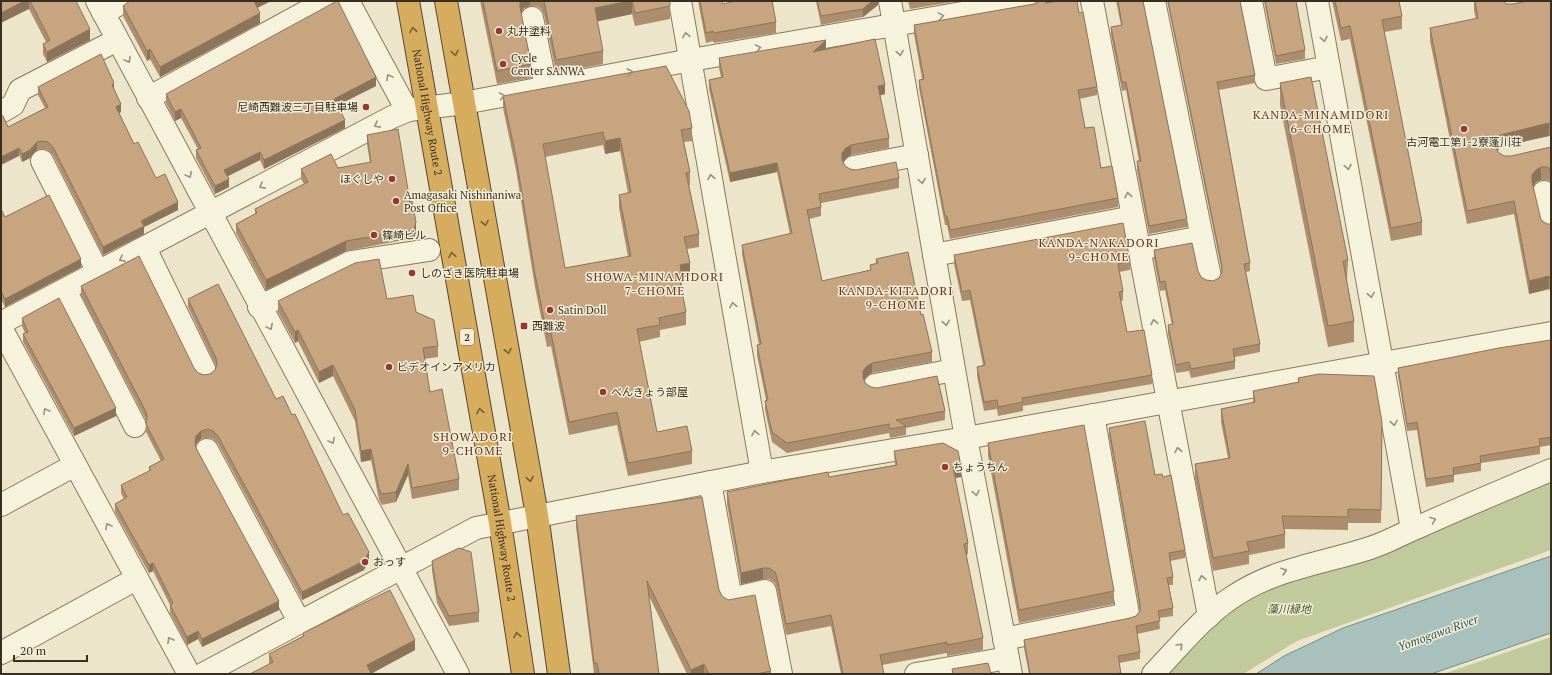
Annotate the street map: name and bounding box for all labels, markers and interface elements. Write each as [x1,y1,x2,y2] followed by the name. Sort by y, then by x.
[938,12,944,21] one-way arrow
[507,24,551,38] place label: 丸井塗料
[494,26,504,36] marker: 丸井塗料
[409,27,418,34] one-way arrow
[682,32,691,38] one-way arrow
[1320,36,1328,42] one-way arrow
[755,45,761,53] one-way arrow
[410,48,446,177] street label: National Highway Route 2
[451,50,459,56] one-way arrow
[895,50,903,56] one-way arrow
[511,51,585,78] place label: Cycle Center SANWA
[123,56,131,63] one-way arrow
[498,59,508,69] marker: Cycle Center SANWA
[627,68,633,76] one-way arrow
[386,74,393,81] one-way arrow
[499,92,505,100] one-way arrow
[237,100,358,114] place label: 尼崎西難波三丁目駐車場
[361,102,371,112] marker: 尼崎西難波三丁目駐車場
[1253,107,1389,136] district label: KANDA-MINAMIDORI 6-CHOME
[374,120,381,128] one-way arrow
[1459,124,1469,134] marker: 古河電工第1-2寮蓬川荘
[1406,135,1522,149] place label: 古河電工第1-2寮蓬川荘
[1343,164,1352,170] one-way arrow
[184,171,192,178] one-way arrow
[340,172,384,186] place label: ほぐしや
[387,174,397,184] marker: ほぐしや
[707,174,716,180] one-way arrow
[917,178,925,184] one-way arrow
[259,181,266,189] one-way arrow
[404,188,522,215] place label: Amagasaki Nishinaniwa Post Office
[1125,192,1133,198] one-way arrow
[391,196,401,206] marker: Amagasaki Nishinaniwa Post Office
[480,220,489,226] one-way arrow
[382,228,426,242] place label: 篠崎ビル
[369,230,379,240] marker: 篠崎ビル
[1038,235,1160,264] district label: KANDA-NAKADORI 9-CHOME
[449,252,457,258] one-way arrow
[119,255,127,262] one-way arrow
[420,266,519,280] place label: しのざき医院駐車場
[407,268,417,278] marker: しのざき医院駐車場
[586,269,724,298] district label: SHOWA-MINAMIDORI 7-CHOME
[839,283,954,312] district label: KANDA-KITADORI 9-CHOME
[1367,292,1375,298] one-way arrow
[729,302,738,308] one-way arrow
[558,303,607,317] place label: Satin Doll
[545,305,555,315] marker: Satin Doll
[532,319,565,333] place label: 西難波
[1150,319,1158,326] one-way arrow
[941,320,950,326] one-way arrow
[519,321,529,331] marker: 西難波
[265,323,273,330] one-way arrow
[460,329,474,345] road number: 2
[503,348,511,354] one-way arrow
[397,360,495,374] place label: ビデオインアメリカ
[384,362,394,372] marker: ビデオインアメリカ
[611,385,688,399] place label: べんきょう部屋
[598,387,608,397] marker: べんきょう部屋
[476,407,485,414] one-way arrow
[44,408,51,416] one-way arrow
[1389,420,1398,426] one-way arrow
[433,429,513,458] district label: SHOWADORI 9-CHOME
[752,430,760,436] one-way arrow
[327,437,334,444] one-way arrow
[1174,447,1182,453] one-way arrow
[953,460,1008,474] place label: ちょうちん
[940,462,950,472] marker: ちょうちん
[485,473,519,602] street label: National Highway Route 2
[525,476,534,482] one-way arrow
[972,489,980,496] one-way arrow
[1428,517,1436,525] one-way arrow
[105,523,113,530] one-way arrow
[373,555,406,569] place label: おっす
[360,557,370,567] marker: おっす
[1281,568,1287,576] one-way arrow
[1198,575,1206,581] one-way arrow
[1267,602,1312,616] park label: 藻川緑地
[1396,611,1481,654] water label: Yomogawa River
[513,632,522,639] one-way arrow
[14,637,87,663] scale bar
[168,637,175,644] one-way arrow
[20,643,47,658] text: 20 m
[1175,643,1183,651] one-way arrow

